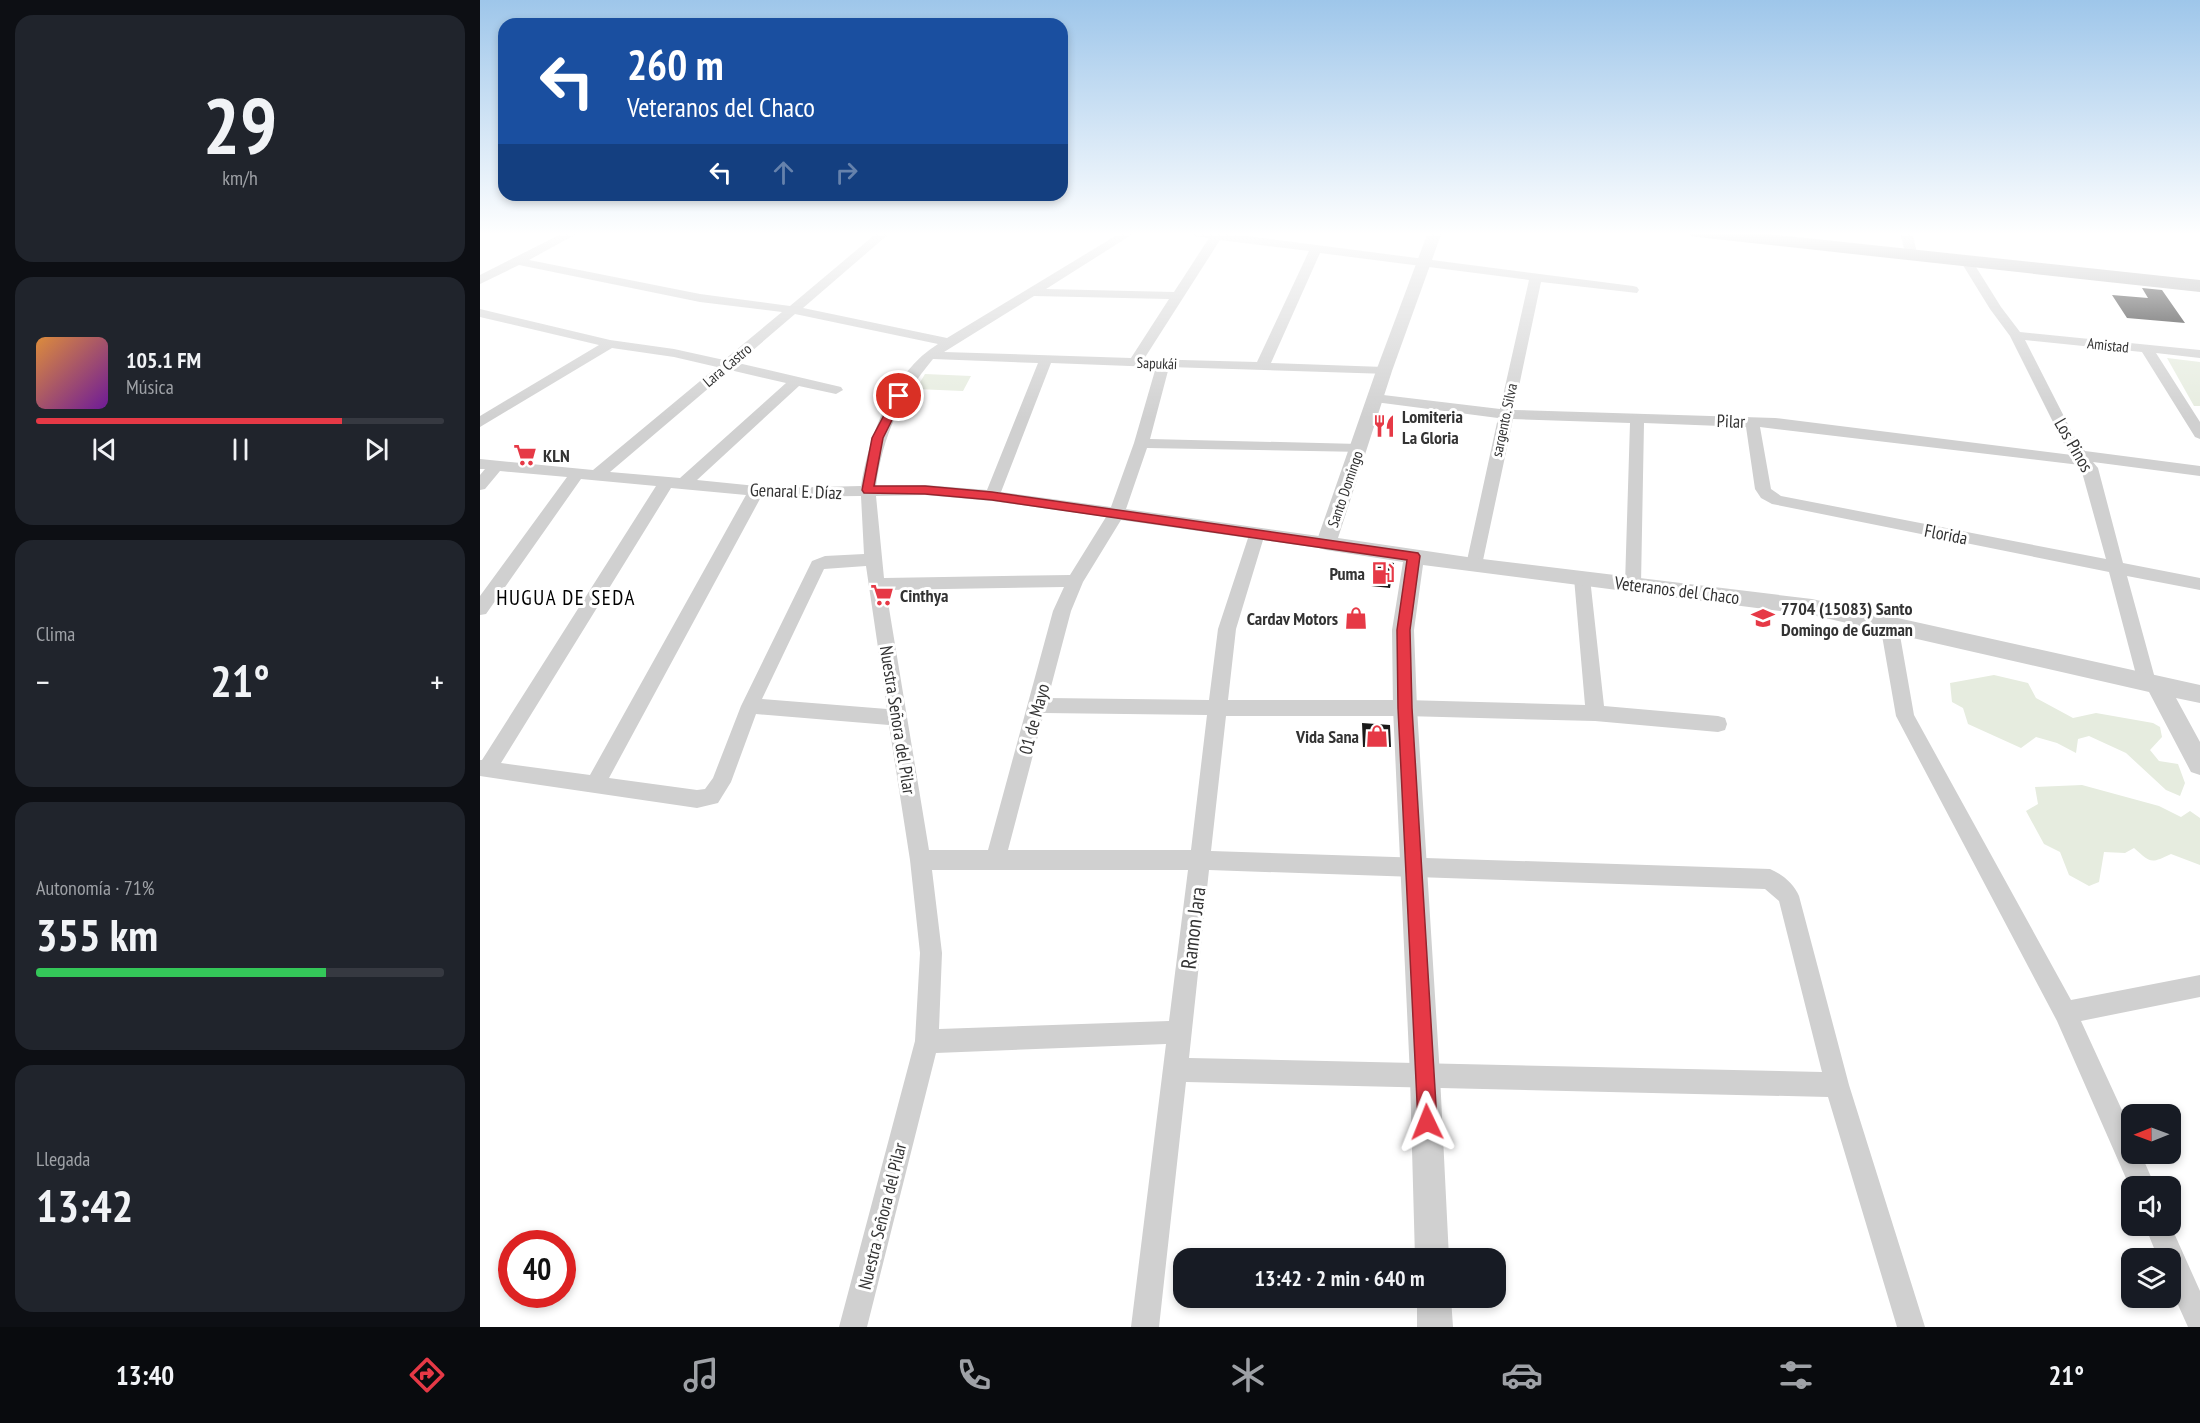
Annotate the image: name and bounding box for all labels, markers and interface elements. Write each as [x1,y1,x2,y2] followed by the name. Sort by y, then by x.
[627,37,724,92] text: 260 m
[528,42,606,120] icon: left
[203,75,277,176] text: 29
[627,90,815,124] text: Veteranos del Chaco
[704,156,737,189] icon: left
[767,156,800,189] icon: ahead
[830,156,863,189] icon: right
[222,165,258,191] text: km/h
[2086,333,2130,357] street label: Amistad
[699,339,755,391] street label: Lara Castro
[126,346,201,374] text: 105.1 FM
[1136,353,1178,373] street label: Sapukái
[873,370,924,421] pin
[126,374,174,400] text: Música
[882,379,915,412] icon: arrive
[1487,381,1521,459] street label: sargento. Silva
[1402,405,1463,449] place label: Lomiteria La Gloria
[1716,409,1746,433] street label: Pilar
[1371,413,1397,439] restaurant icon: Lomiteria La Gloria
[2050,414,2098,476] street label: Los Pinos
[88,433,121,466] icon: previous
[224,433,257,466] icon: pause
[360,433,393,466] icon: next
[512,442,538,468] supermarket icon: KLN
[543,444,570,467] place label: KLN
[1323,448,1367,530] street label: Santo Domingo
[750,478,842,504] street label: Genaral E. Díaz
[1923,519,1969,549] street label: Florida
[1370,560,1396,586] fuel station icon: Puma
[1329,562,1365,585] place label: Puma
[1612,571,1741,609] street label: Veteranos del Chaco
[869,582,895,608] supermarket icon: Cinthya
[496,584,636,611] district label: HUGUA DE SEDA
[900,584,948,607] place label: Cinthya
[1781,597,1913,641] place label: 7704 (15083) Santo Domingo de Guzman
[1343,605,1369,631] shop icon: Cardav Motors
[1750,605,1776,631] school or university icon: 7704 (15083) Santo Domingo de Guzman
[1247,607,1338,630] place label: Cardav Motors
[36,621,75,647] text: Clima
[875,644,921,796] street label: Nuestra Señora del Pilar
[210,651,270,709] text: 21°
[36,660,50,703] text: −
[430,660,444,703] text: +
[1014,681,1055,757] street label: 01 de Mayo
[1364,723,1390,749] shop icon: Vida Sana
[1295,725,1359,748] place label: Vida Sana
[36,875,154,901] text: Autonomía · 71%
[1175,885,1211,971] street label: Ramon Jara
[36,905,158,963] text: 355 km
[1395,1090,1459,1154] position arrow
[2121,1104,2181,1164] north arrow
[2121,1104,2181,1308] map controls
[853,1140,911,1292] street label: Nuestra Señora del Pilar
[36,1146,90,1172] text: Llegada
[36,1176,133,1234] text: 13:42
[2121,1176,2181,1236] button: sound
[498,1230,576,1308] speed limit sign: 40
[2121,1248,2181,1308] button: layers
[1254,1264,1425,1292] text: 13:42 · 2 min · 640 m
[406,1354,448,1396] icon: directions
[680,1354,722,1396] icon: music
[953,1354,995,1396] icon: phone
[1227,1354,1269,1396] icon: climate
[1501,1354,1543,1396] icon: car
[1775,1354,1817,1396] icon: filters
[116,1358,174,1392] text: 13:40
[2048,1358,2084,1392] text: 21°

